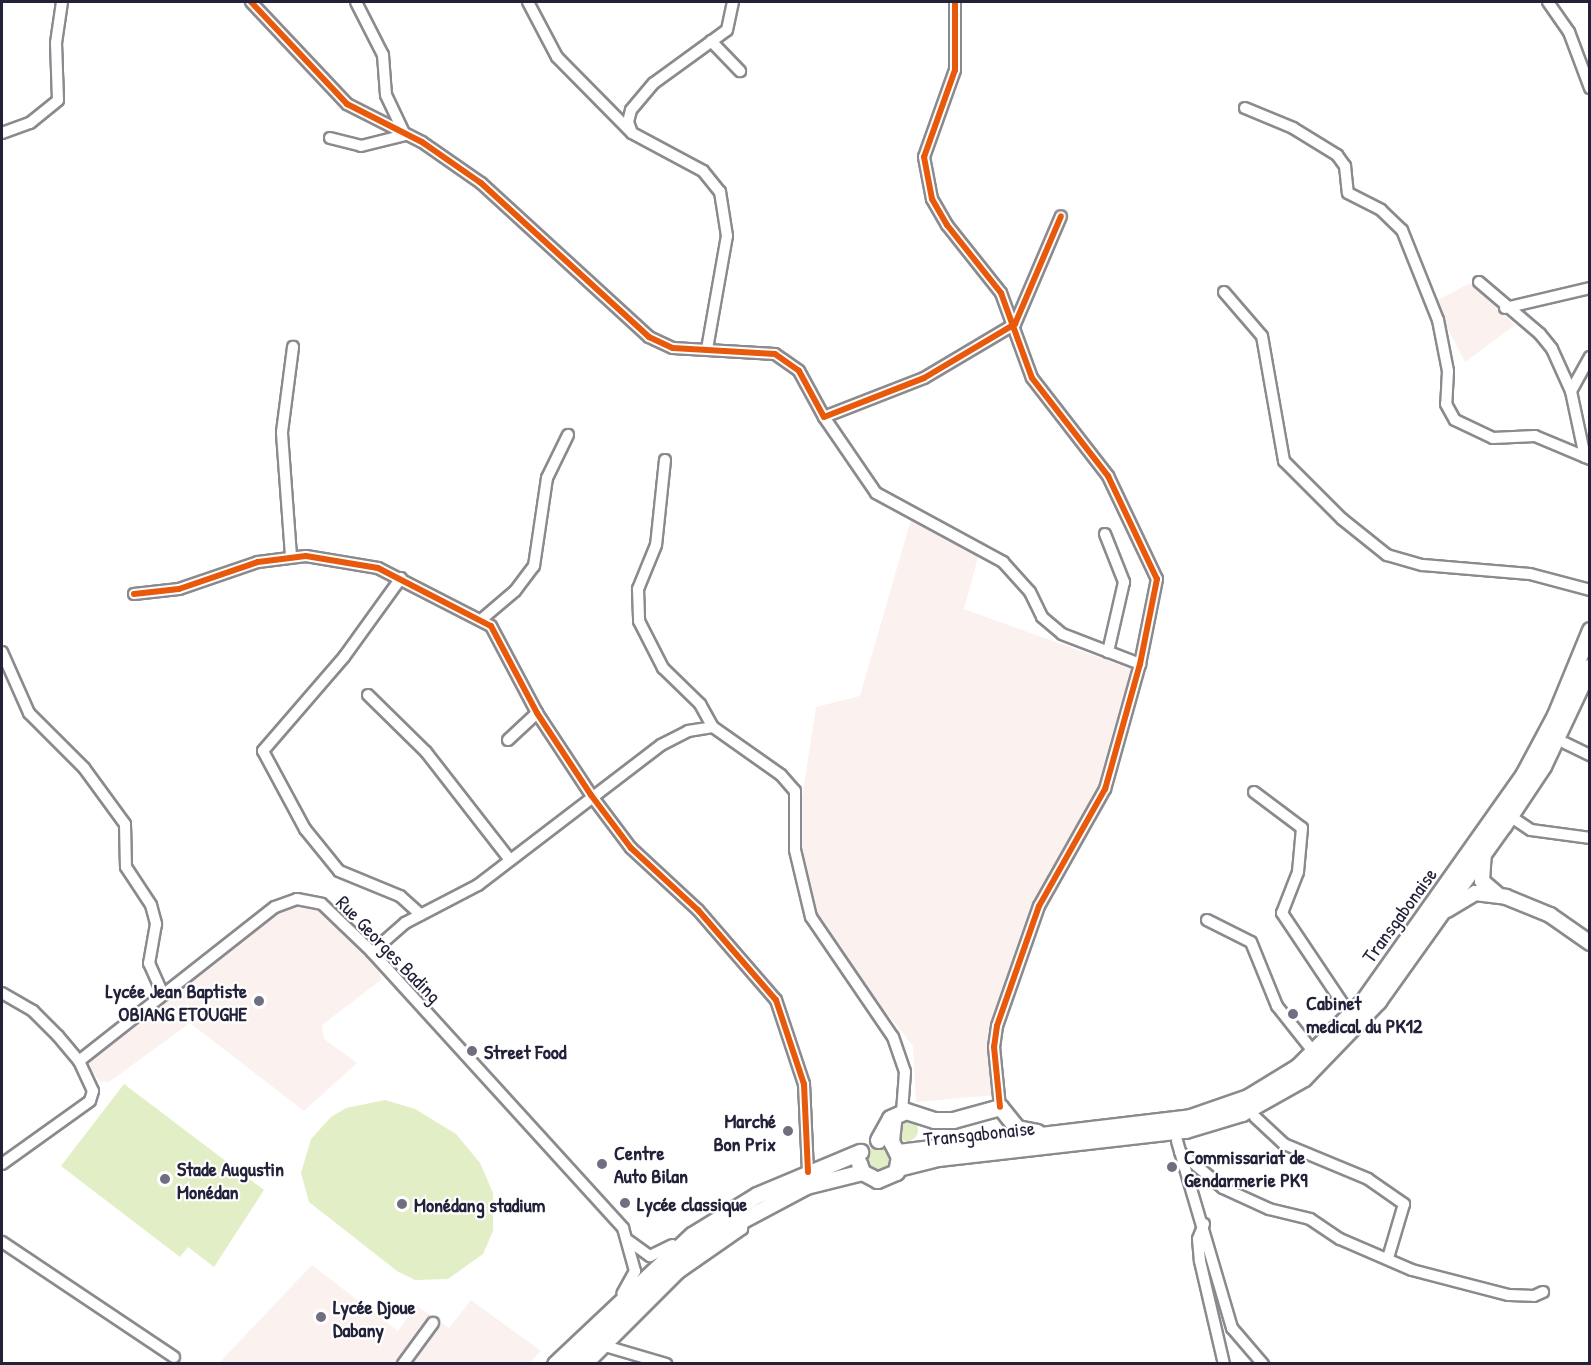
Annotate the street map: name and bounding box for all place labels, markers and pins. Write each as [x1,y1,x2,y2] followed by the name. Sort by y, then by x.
[106,978,247,1025] place label: Lycée Jean Baptiste OBIANG ETOUGHE
[1306,990,1422,1037] place label: Cabinet medical du PK12
[252,994,266,1008] marker: Lycée Jean Baptiste OBIANG ETOUGHE
[1284,1005,1302,1023] marker: Cabinet medical du PK12
[484,1039,567,1063] place label: Street Food
[465,1044,479,1058] marker: Street Food
[713,1108,776,1155] place label: Marché Bon Prix
[781,1124,795,1138] marker: Marché Bon Prix
[614,1140,688,1187] place label: Centre Auto Bilan
[1184,1144,1308,1191] place label: Commissariat de Gendarmerie PK9
[177,1156,284,1203] place label: Stade Augustin Monédan
[595,1157,609,1171] marker: Centre Auto Bilan
[1165,1160,1179,1174] marker: Commissariat de Gendarmerie PK9
[158,1172,172,1186] marker: Stade Augustin Monédan
[637,1191,747,1215] place label: Lycée classique
[414,1192,545,1216] place label: Monédang stadium
[618,1196,632,1210] marker: Lycée classique
[395,1197,409,1211] marker: Monédang stadium
[333,1294,415,1341] place label: Lycée Djoue Dabany
[314,1310,328,1324] marker: Lycée Djoue Dabany

